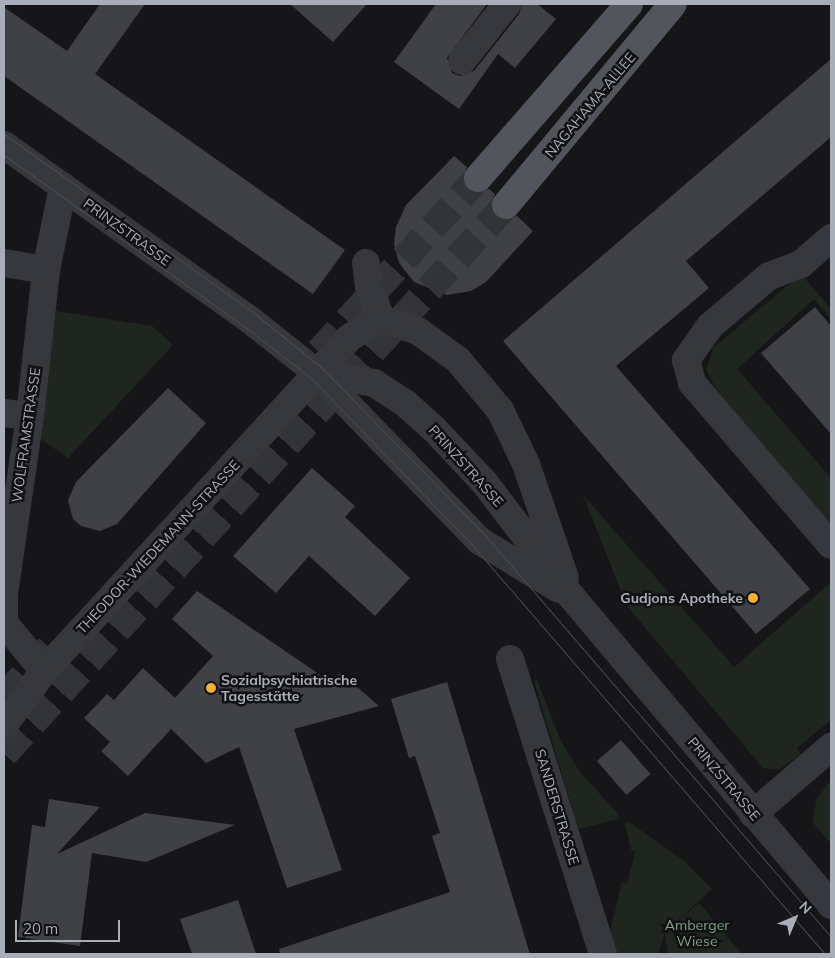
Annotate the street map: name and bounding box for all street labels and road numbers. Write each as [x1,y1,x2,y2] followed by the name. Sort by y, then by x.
[541,49,639,161] street label: NAGAHAMA-ALLEE
[80,195,174,269] street label: PRINZSTRASSE
[8,367,44,503] street label: WOLFRAMSTRASSE
[425,422,507,510] street label: PRINZSTRASSE
[73,457,243,637] street label: THEODOR-WIEDEMANN-STRASSE
[684,734,764,824] street label: PRINZSTRASSE
[531,747,583,867] street label: SANDERSTRASSE

